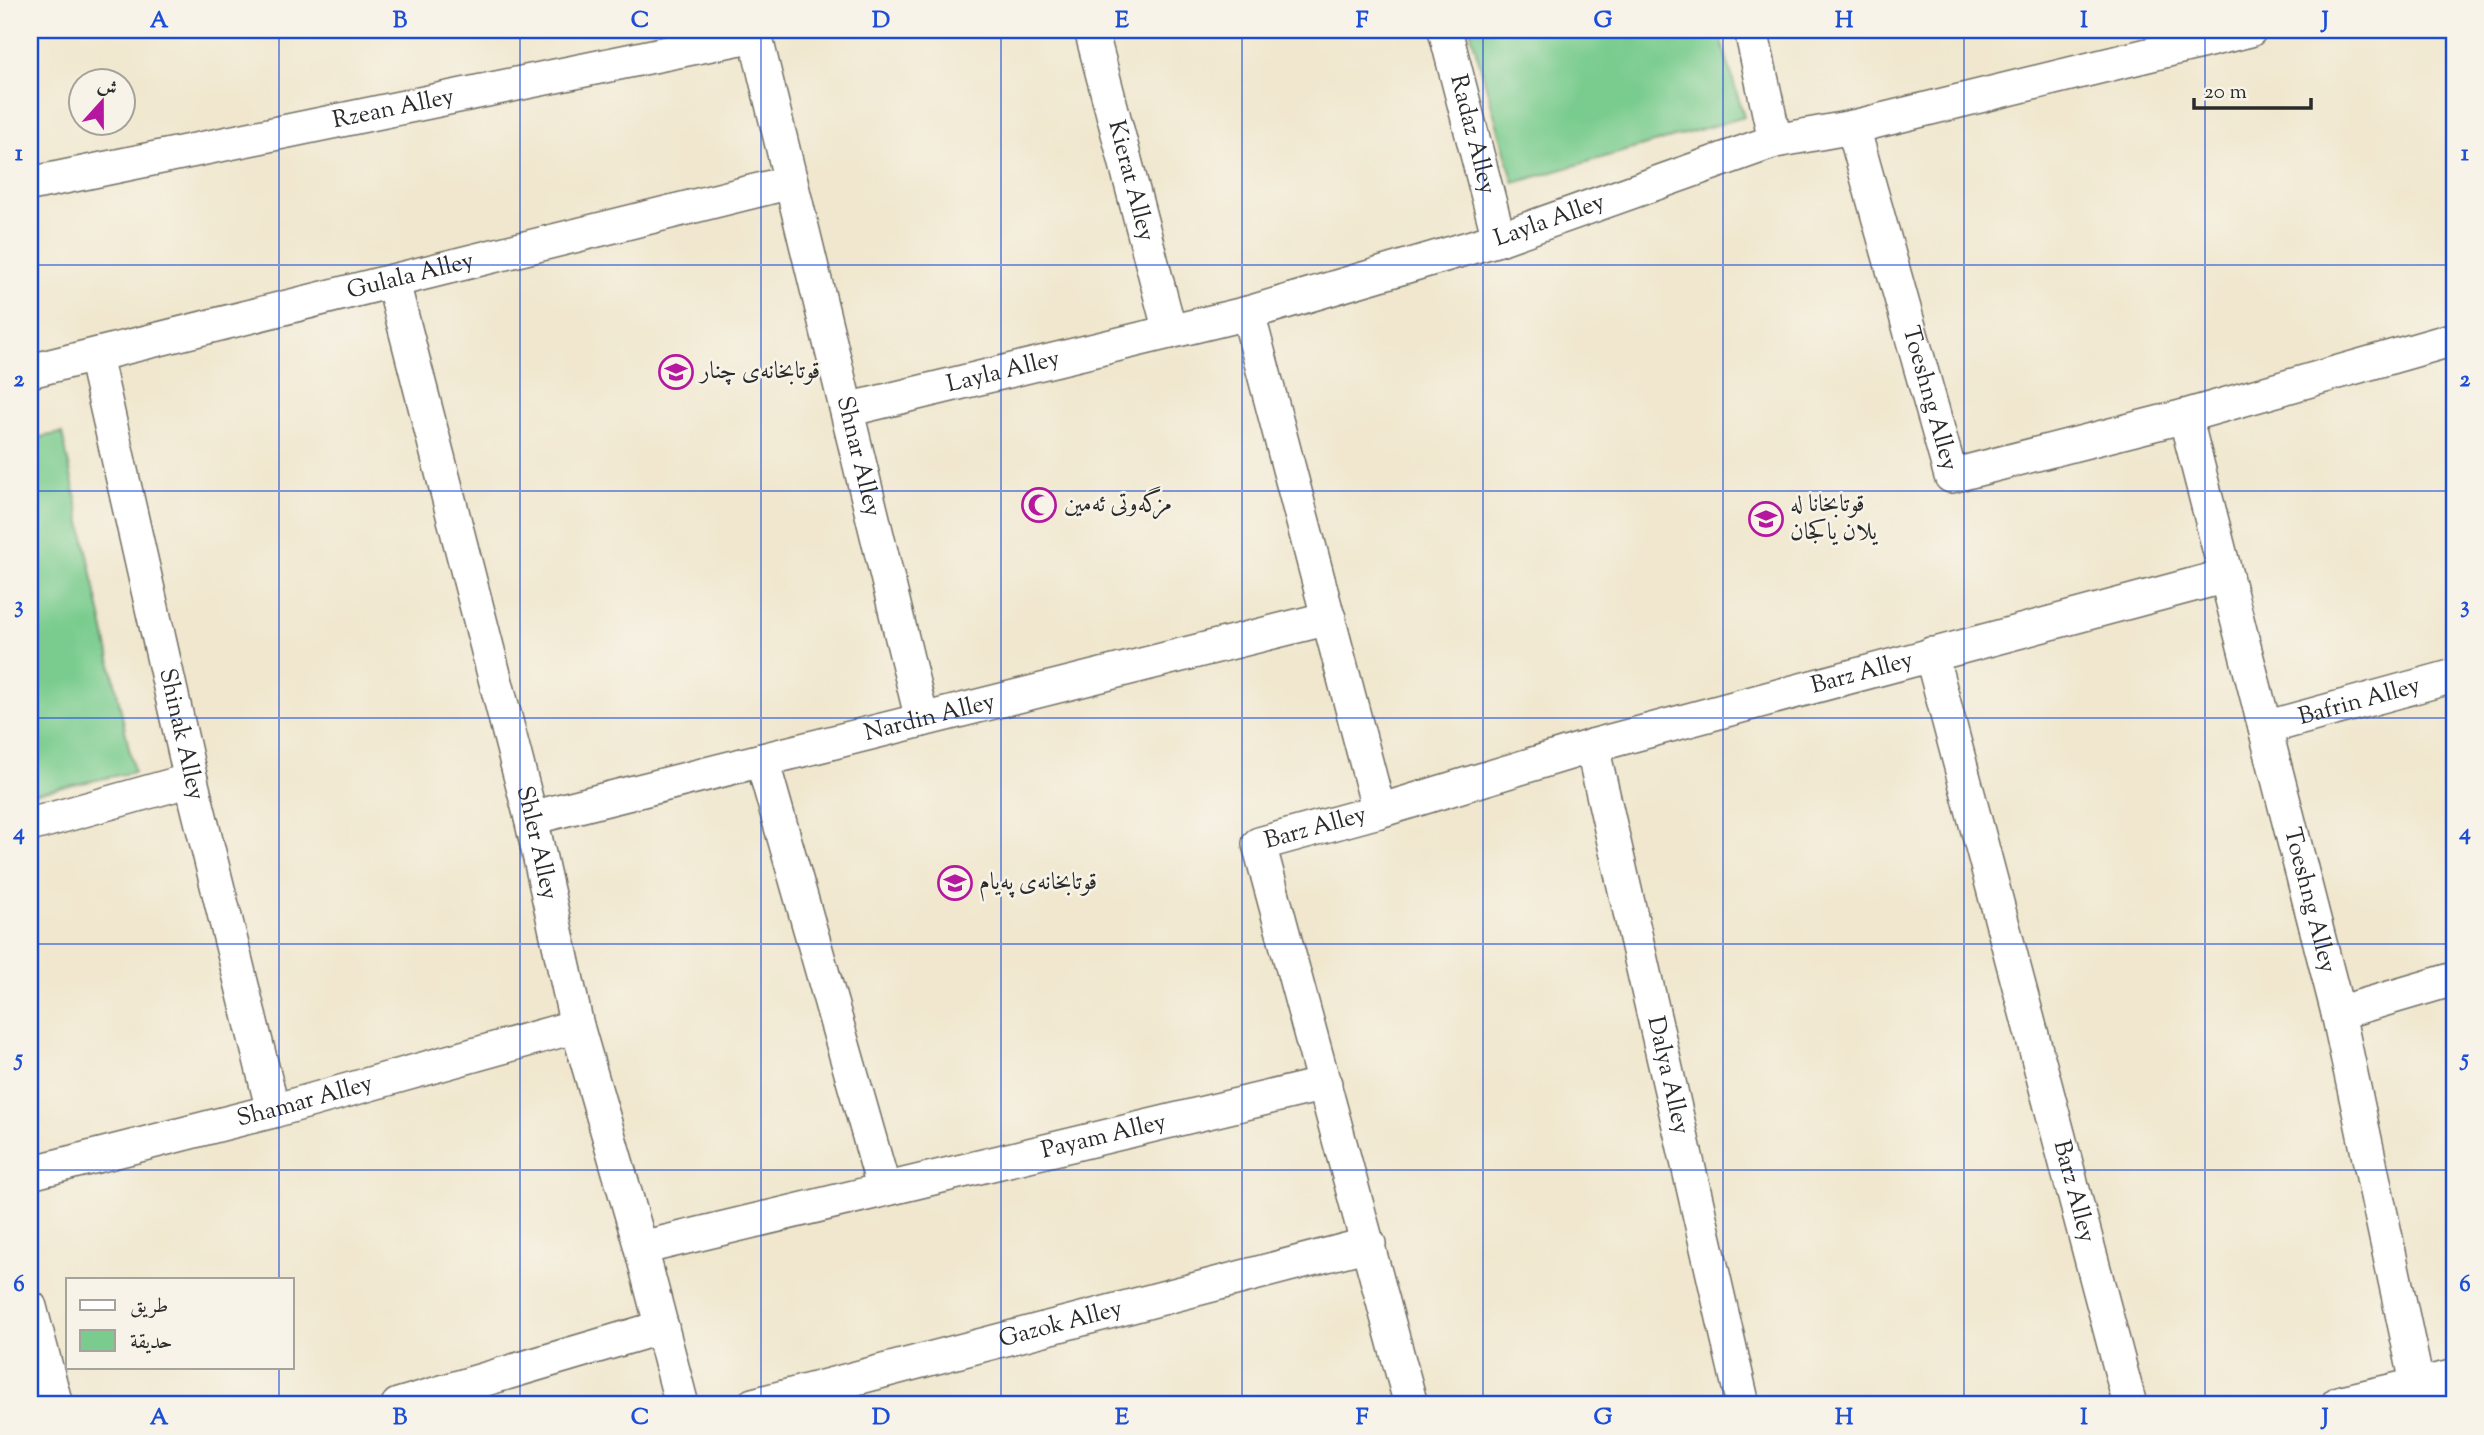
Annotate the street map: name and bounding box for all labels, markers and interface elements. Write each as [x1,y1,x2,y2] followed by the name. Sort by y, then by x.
[150,5,169,38] text: A
[393,5,408,38] text: B
[631,5,649,38] text: C
[872,5,890,38] text: D
[1115,5,1129,38] text: E
[1356,5,1369,38] text: F
[1594,5,1613,38] text: G
[1835,5,1854,38] text: H
[2080,5,2088,38] text: I
[2320,5,2329,38] text: J
[66,66,136,136] north arrow
[2194,66,2311,110] scale bar
[1440,71,1504,198] street label: Radaz Alley
[94,72,121,104] text: ش
[2204,78,2247,108] text: 20 m
[330,80,457,138] street label: Rzean Alley
[1098,117,1163,245] street label: Kierat Alley
[15,138,23,171] text: 1
[2461,138,2469,171] text: 1
[1490,186,1610,256] street label: Layla Alley
[343,244,477,309] street label: Gulala Alley
[1893,322,1966,475] street label: Toeshng Alley
[943,342,1064,402] street label: Layla Alley
[657,353,695,391] school or university icon: قوتابخانەی چنار
[698,355,820,389] place label: قوتابخانەی چنار
[14,364,25,397] text: 2
[2460,364,2471,397] text: 2
[827,393,889,520] street label: Shnar Alley
[1020,486,1058,524] mosque icon: مزگەوتی ئەمین
[1064,486,1172,522] place label: مزگەوتی ئەمین
[1790,488,1879,550] place label: قوتابخانا له يلان ياكجان
[1747,500,1785,538] school or university icon: قوتابخانا له يلان ياكجان
[14,590,24,623] text: 3
[2460,590,2470,623] text: 3
[1807,644,1917,704] street label: Barz Alley
[149,665,212,804] street label: Shinak Alley
[2295,669,2424,735] street label: Bafrin Alley
[861,685,999,751] street label: Nardin Alley
[506,782,566,903] street label: Shler Alley
[1261,798,1371,859] street label: Barz Alley
[12,817,25,850] text: 4
[2458,817,2471,850] text: 4
[2274,824,2344,977] street label: Toeshng Alley
[936,864,974,902] school or university icon: قوتابخانەی پەیام
[979,866,1097,902] place label: قوتابخانەی پەیام
[1638,1013,1697,1138] street label: Dalya Alley
[13,1043,23,1076] text: 5
[2459,1043,2469,1076] text: 5
[233,1067,377,1137] street label: Shamar Alley
[1038,1106,1170,1168] street label: Payam Alley
[2044,1137,2103,1246] street label: Barz Alley
[13,1269,25,1302] text: 6
[2459,1269,2471,1302] text: 6
[66,1278,294,1368] legend
[130,1292,168,1322] text: طريق
[995,1292,1126,1357] street label: Gazok Alley
[130,1328,173,1358] text: حديقة
[150,1402,169,1435] text: A
[393,1402,408,1435] text: B
[631,1402,649,1435] text: C
[872,1402,890,1435] text: D
[1115,1402,1129,1435] text: E
[1356,1402,1369,1435] text: F
[1594,1402,1613,1435] text: G
[1835,1402,1854,1435] text: H
[2080,1402,2088,1435] text: I
[2320,1402,2329,1435] text: J

